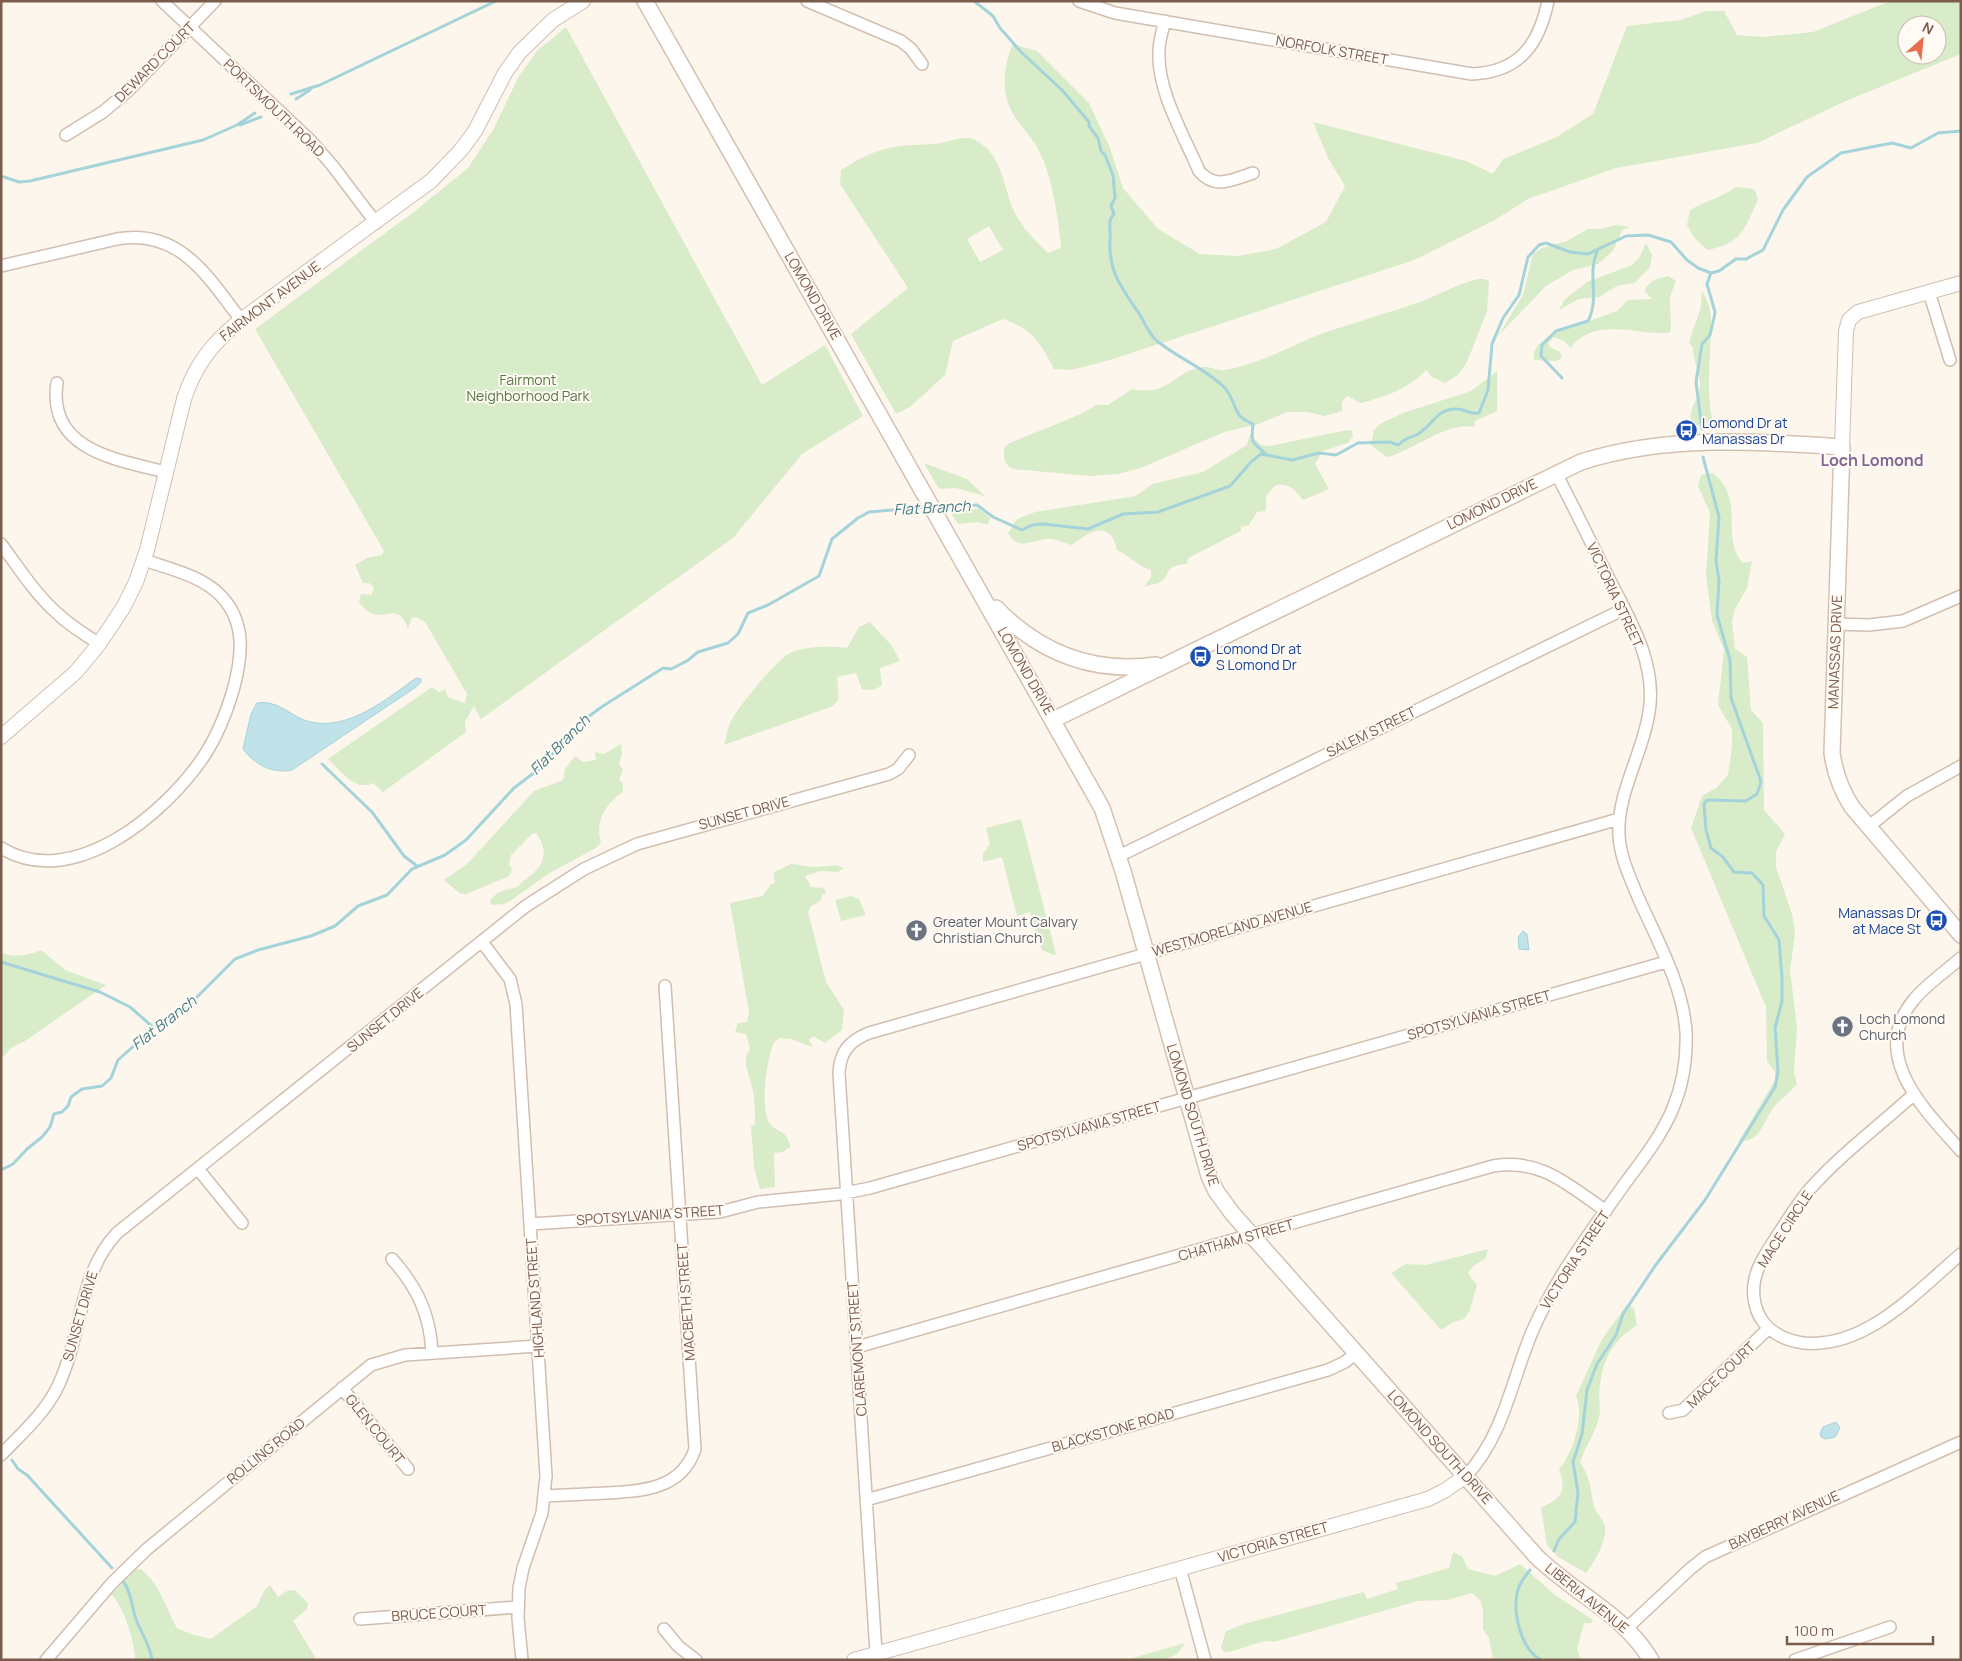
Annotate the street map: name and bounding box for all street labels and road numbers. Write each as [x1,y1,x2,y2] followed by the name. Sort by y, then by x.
[110,17,199,106] street label: DEWARD COURT
[1274,30,1390,69] street label: NORFOLK STREET
[220,54,329,161] street label: PORTSMOUTH ROAD
[781,248,846,343] street label: LOMOND DRIVE
[215,256,324,345] street label: FAIRMONT AVENUE
[1443,473,1540,534] street label: LOMOND DRIVE
[1583,539,1648,651] street label: VICTORIA STREET
[1823,595,1846,709] street label: MANASSAS DRIVE
[994,623,1059,718] street label: LOMOND DRIVE
[1323,701,1419,761] street label: SALEM STREET
[696,791,791,834] street label: SUNSET DRIVE
[1150,897,1314,961] street label: WESTMORELAND AVENUE
[342,983,427,1056] street label: SUNSET DRIVE
[1405,985,1553,1044] street label: SPOTSYLVANIA STREET
[1163,1041,1224,1188] street label: LOMOND SOUTH DRIVE
[1015,1096,1163,1155] street label: SPOTSYLVANIA STREET
[1753,1187,1817,1271] street label: MACE CIRCLE
[575,1200,725,1229] street label: SPOTSYLVANIA STREET
[1536,1206,1614,1313] street label: VICTORIA STREET
[1176,1214,1296,1265] street label: CHATHAM STREET
[521,1237,548,1359] street label: HIGHLAND STREET
[672,1242,699,1361] street label: MACBETH STREET
[58,1268,102,1363] street label: SUNSET DRIVE
[842,1280,871,1417] street label: CLAREMONT STREET
[1682,1337,1759,1412] street label: MACE COURT
[1384,1385,1497,1508] street label: LOMOND SOUTH DRIVE
[341,1390,410,1468] street label: GLEN COURT
[1049,1403,1176,1456] street label: BLACKSTONE ROAD
[223,1413,309,1488] street label: ROLLING ROAD
[1725,1486,1842,1554] street label: BAYBERRY AVENUE
[1215,1516,1331,1566] street label: VICTORIA STREET
[1542,1558,1633,1637] street label: LIBERIA AVENUE
[391,1600,488,1625] street label: BRUCE COURT

